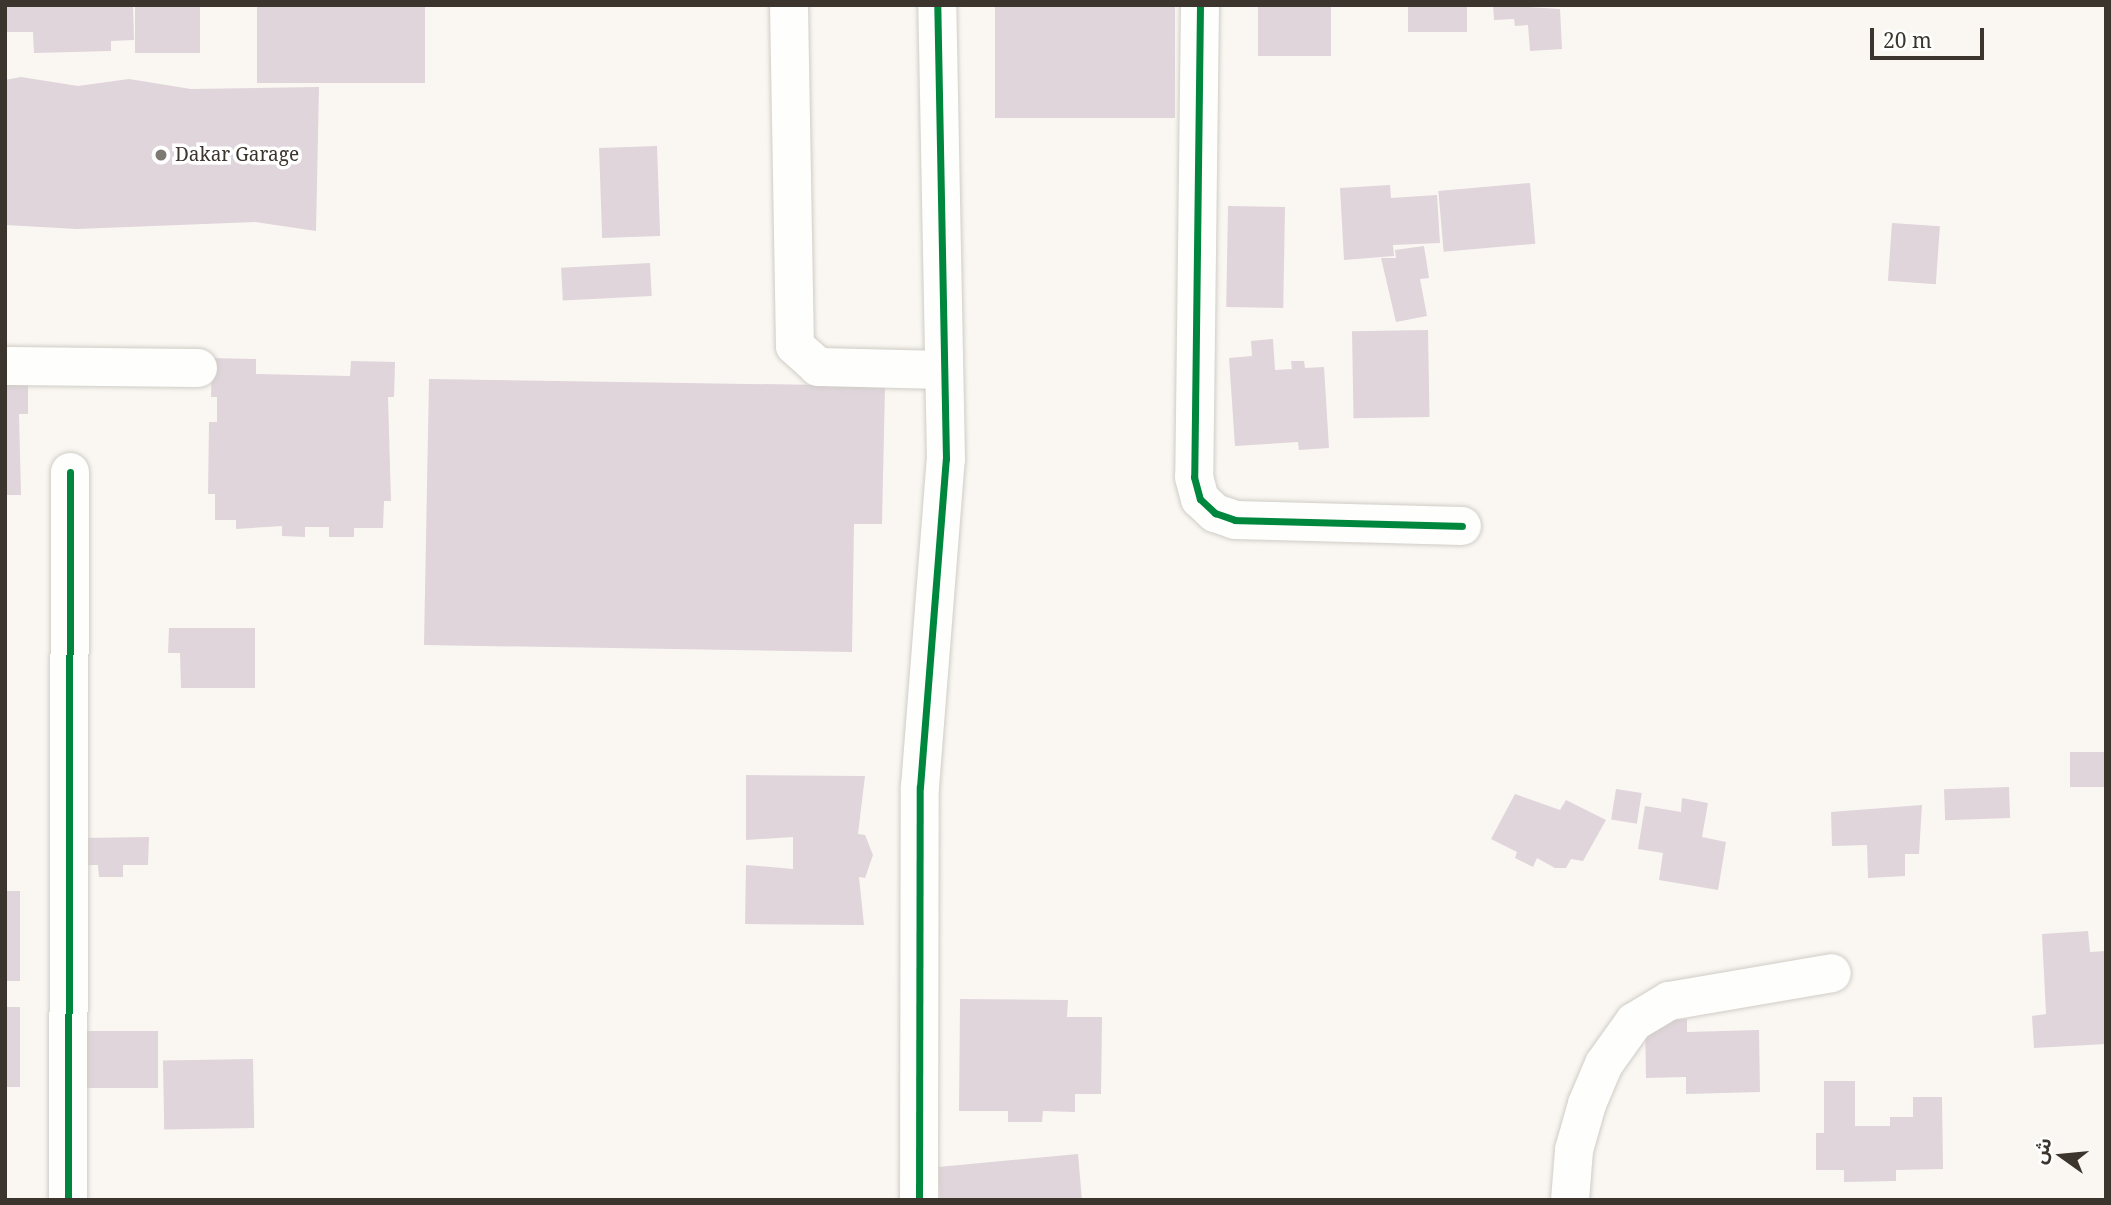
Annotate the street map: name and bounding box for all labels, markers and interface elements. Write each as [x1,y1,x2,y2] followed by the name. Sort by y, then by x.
[1873,14,1987,58] scale bar
[1883,26,1932,54] text: 20 m
[175,144,299,166] place label: Dakar Garage
[153,147,169,163] marker: Dakar Garage
[2027,1121,2097,1191] north arrow
[2026,1135,2058,1167] text: ش

